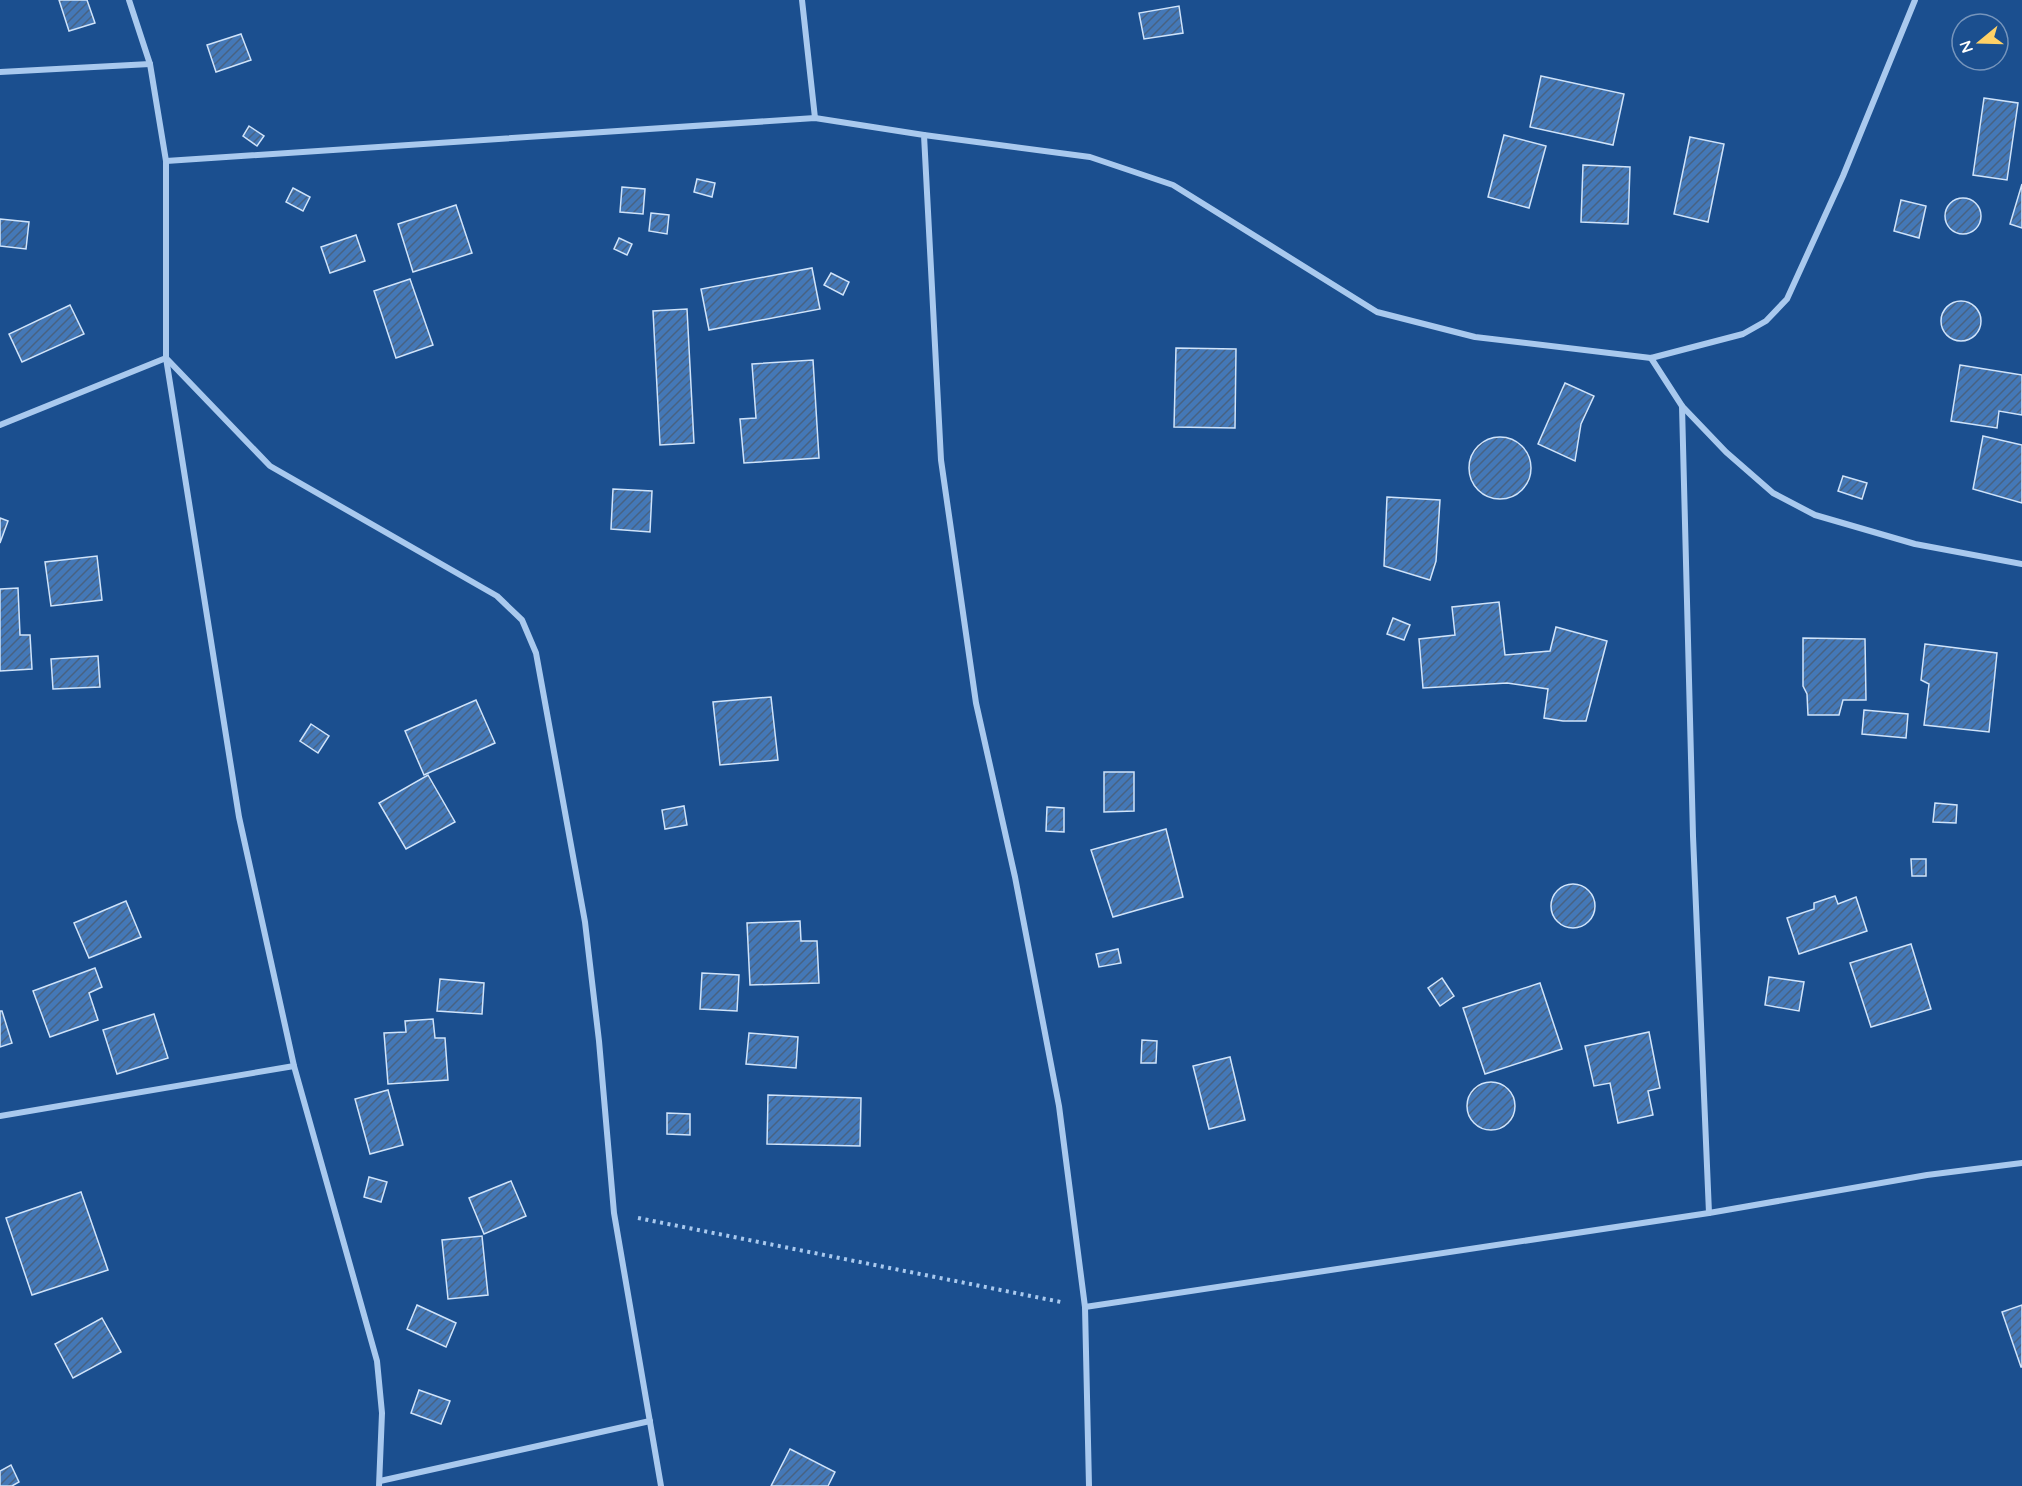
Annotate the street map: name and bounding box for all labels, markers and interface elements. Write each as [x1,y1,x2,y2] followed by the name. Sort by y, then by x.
[1950,12,2010,72] north arrow
[1954,38,1977,56] text: N

